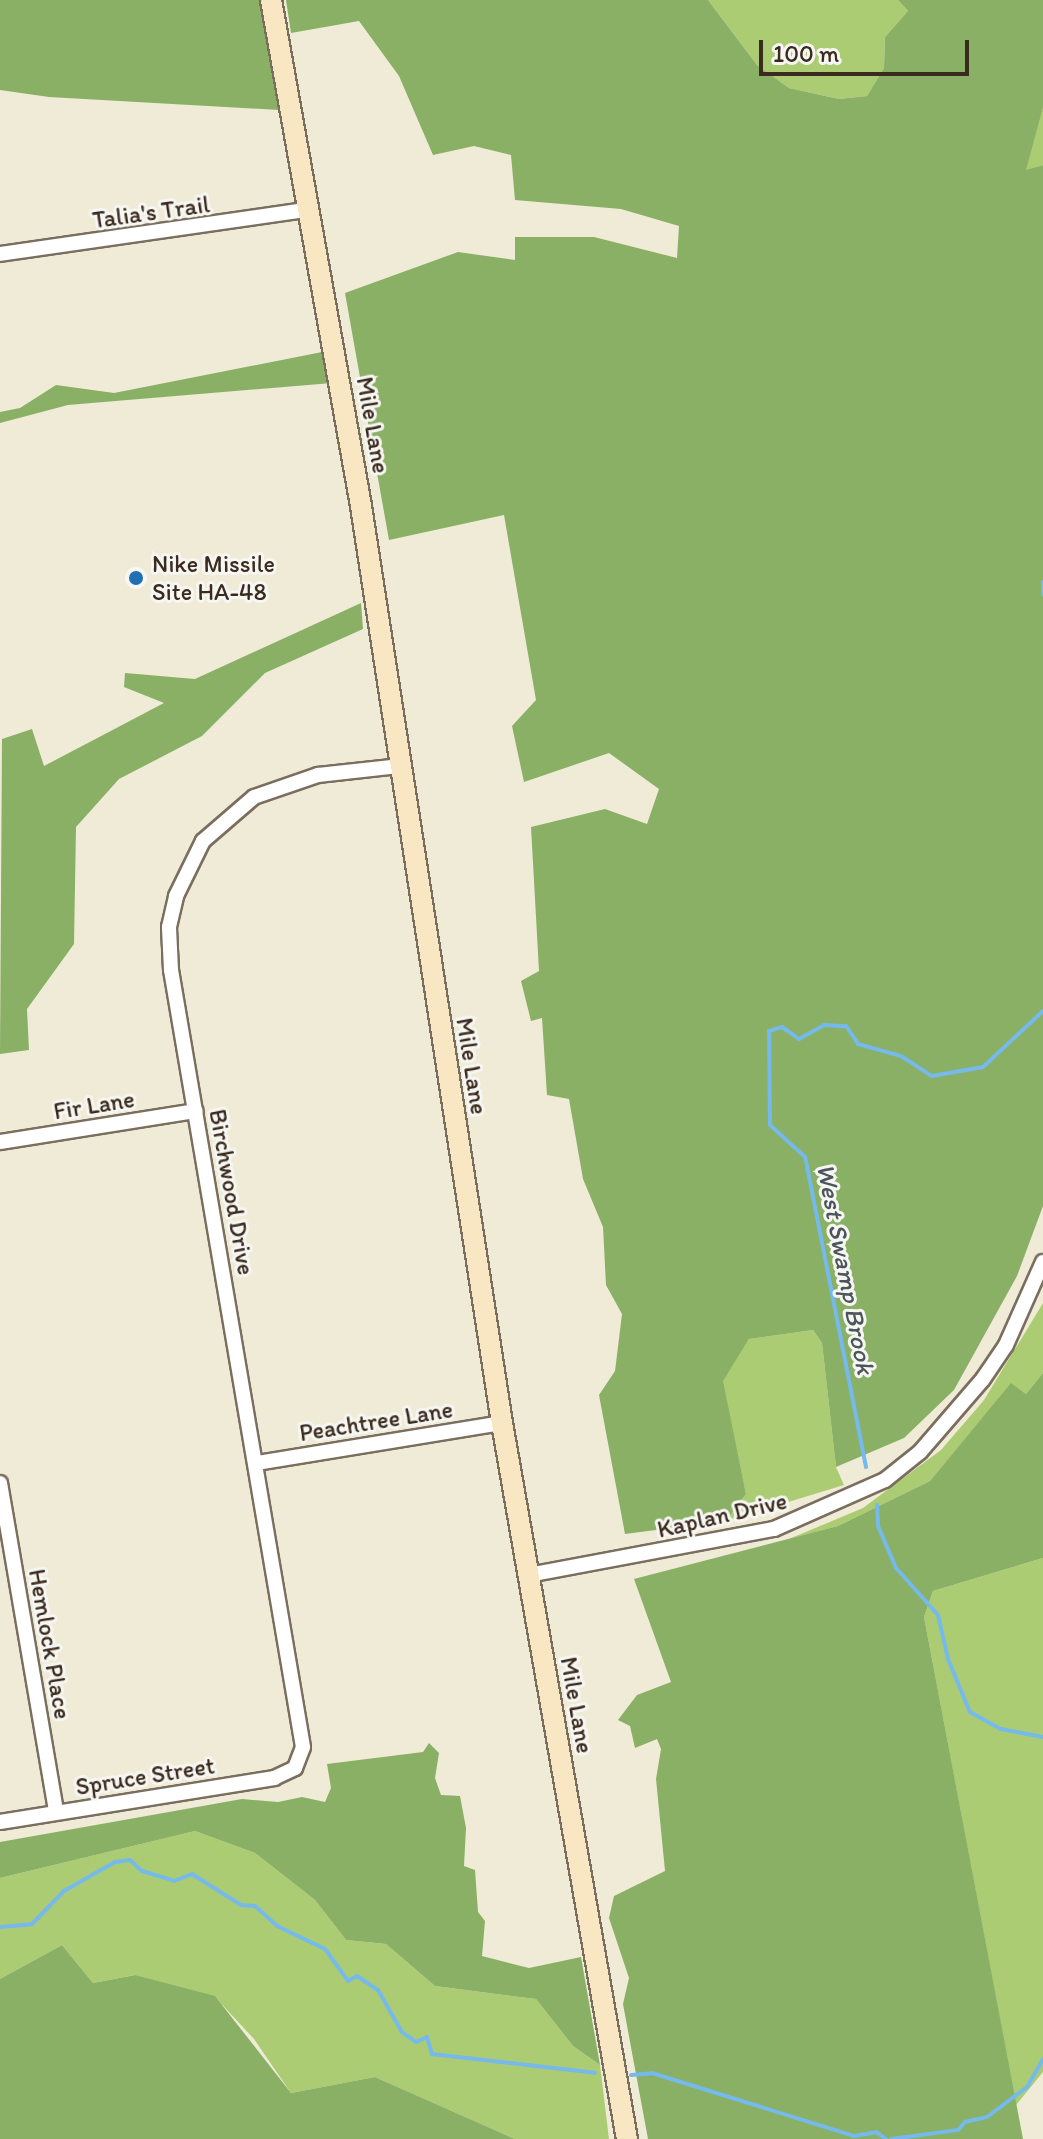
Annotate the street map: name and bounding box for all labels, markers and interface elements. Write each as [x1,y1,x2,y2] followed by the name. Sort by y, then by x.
[763,24,973,74] scale bar
[773,39,839,68] text: 100 m
[91,190,211,234] street label: Talia's Trail
[350,374,396,476] street label: Mile Lane
[152,550,274,606] place label: Nike Missile Site HA-48
[127,569,145,587] marker: Nike Missile Site HA-48
[450,1015,494,1117] street label: Mile Lane
[51,1084,137,1126] street label: Fir Lane
[203,1107,261,1277] street label: Birchwood Drive
[809,1161,881,1377] water label: West Swamp Brook
[297,1395,455,1447] street label: Peachtree Lane
[654,1486,790,1544] street label: Kaplan Drive
[23,1567,77,1721] street label: Hemlock Place
[554,1654,600,1756] street label: Mile Lane
[74,1751,216,1801] street label: Spruce Street

